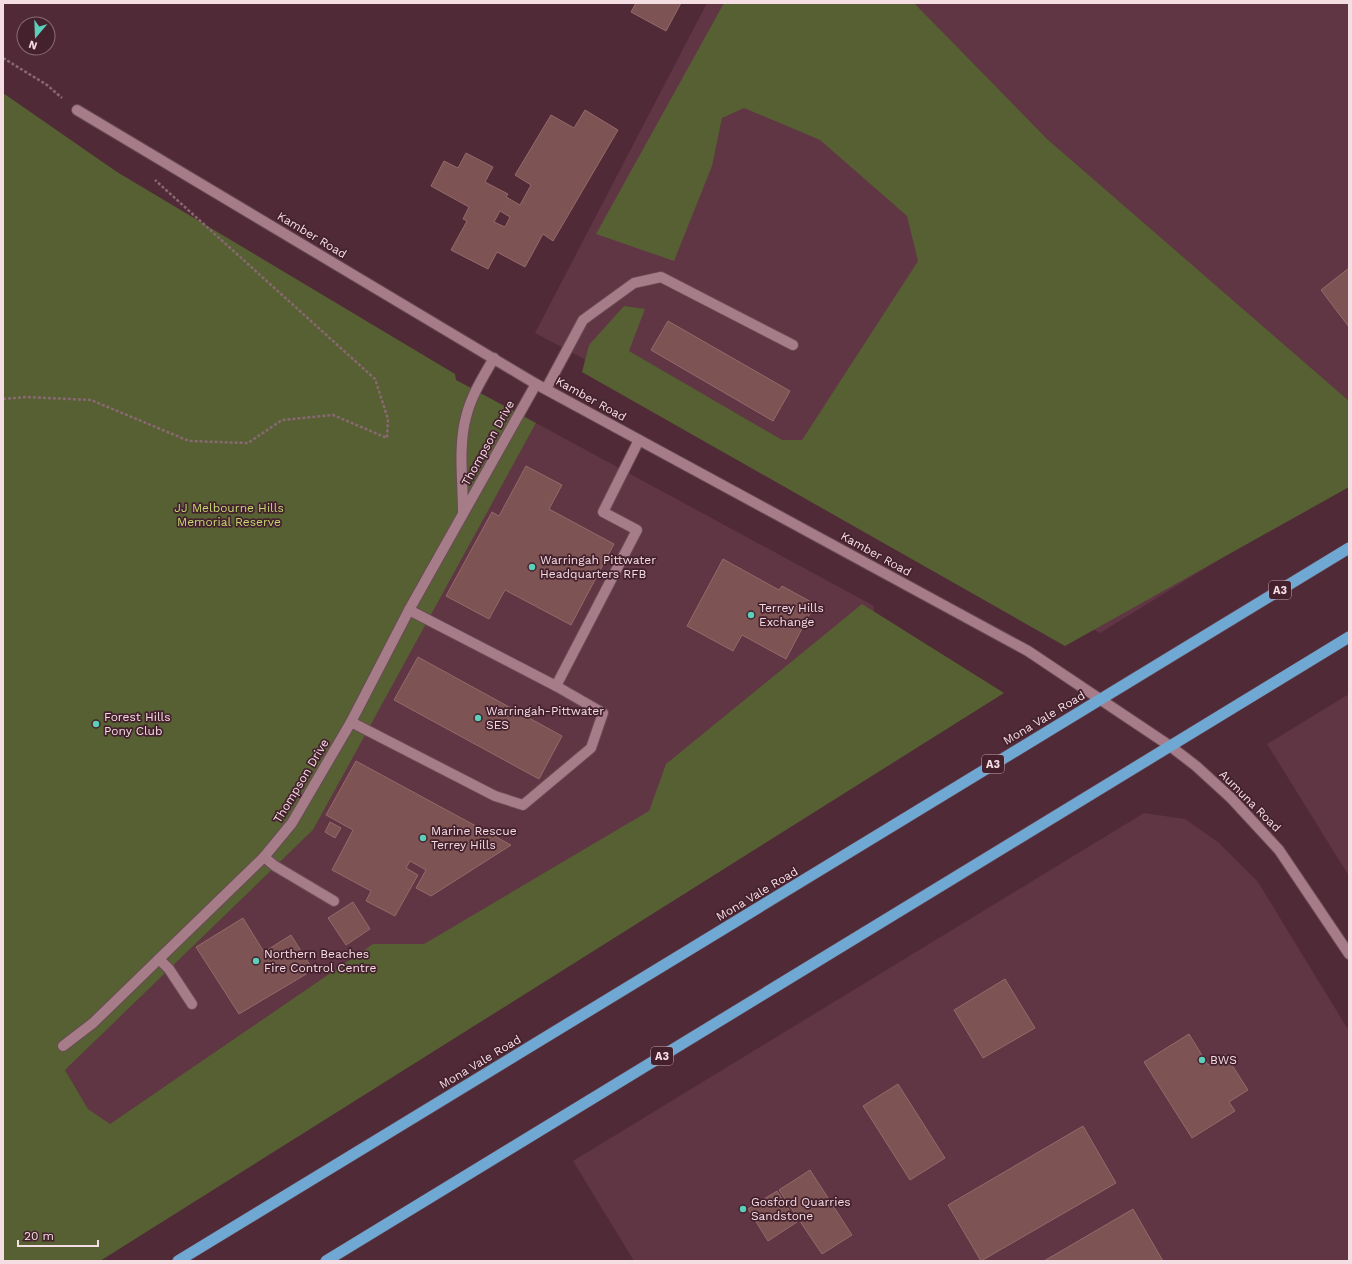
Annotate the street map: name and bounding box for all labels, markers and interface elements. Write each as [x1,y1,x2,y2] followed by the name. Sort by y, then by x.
[16,16,56,56] north arrow
[27,38,39,52] text: N
[275,209,349,261] street label: Kamber Road
[553,374,629,424] street label: Kamber Road
[459,398,517,488] street label: Thompson Drive
[174,501,284,529] park label: JJ Melbourne Hills Memorial Reserve
[838,529,914,579] street label: Kamber Road
[540,553,656,581] place label: Warringah Pittwater Headquarters RFB
[527,562,537,572] marker: Warringah Pittwater Headquarters RFB
[1269,581,1291,599] road number: A3
[759,601,824,629] place label: Terrey Hills Exchange
[746,610,756,620] marker: Terrey Hills Exchange
[1001,688,1087,748] street label: Mona Vale Road
[486,704,604,732] place label: Warringah-Pittwater SES
[104,710,171,738] place label: Forest Hills Pony Club
[473,713,483,723] marker: Warringah-Pittwater SES
[91,719,101,729] marker: Forest Hills Pony Club
[270,736,332,826] street label: Thompson Drive
[982,755,1004,773] road number: A3
[1216,767,1284,835] street label: Aumuna Road
[431,824,517,852] place label: Marine Rescue Terrey Hills
[418,833,428,843] marker: Marine Rescue Terrey Hills
[714,864,800,924] street label: Mona Vale Road
[264,947,377,975] place label: Northern Beaches Fire Control Centre
[251,956,261,966] marker: Northern Beaches Fire Control Centre
[437,1032,523,1092] street label: Mona Vale Road
[651,1047,673,1065] road number: A3
[1210,1053,1237,1067] place label: BWS
[1197,1055,1207,1065] marker: BWS
[751,1195,851,1223] place label: Gosford Quarries Sandstone
[738,1204,748,1214] marker: Gosford Quarries Sandstone
[18,1222,98,1248] scale bar
[24,1229,54,1243] text: 20 m

